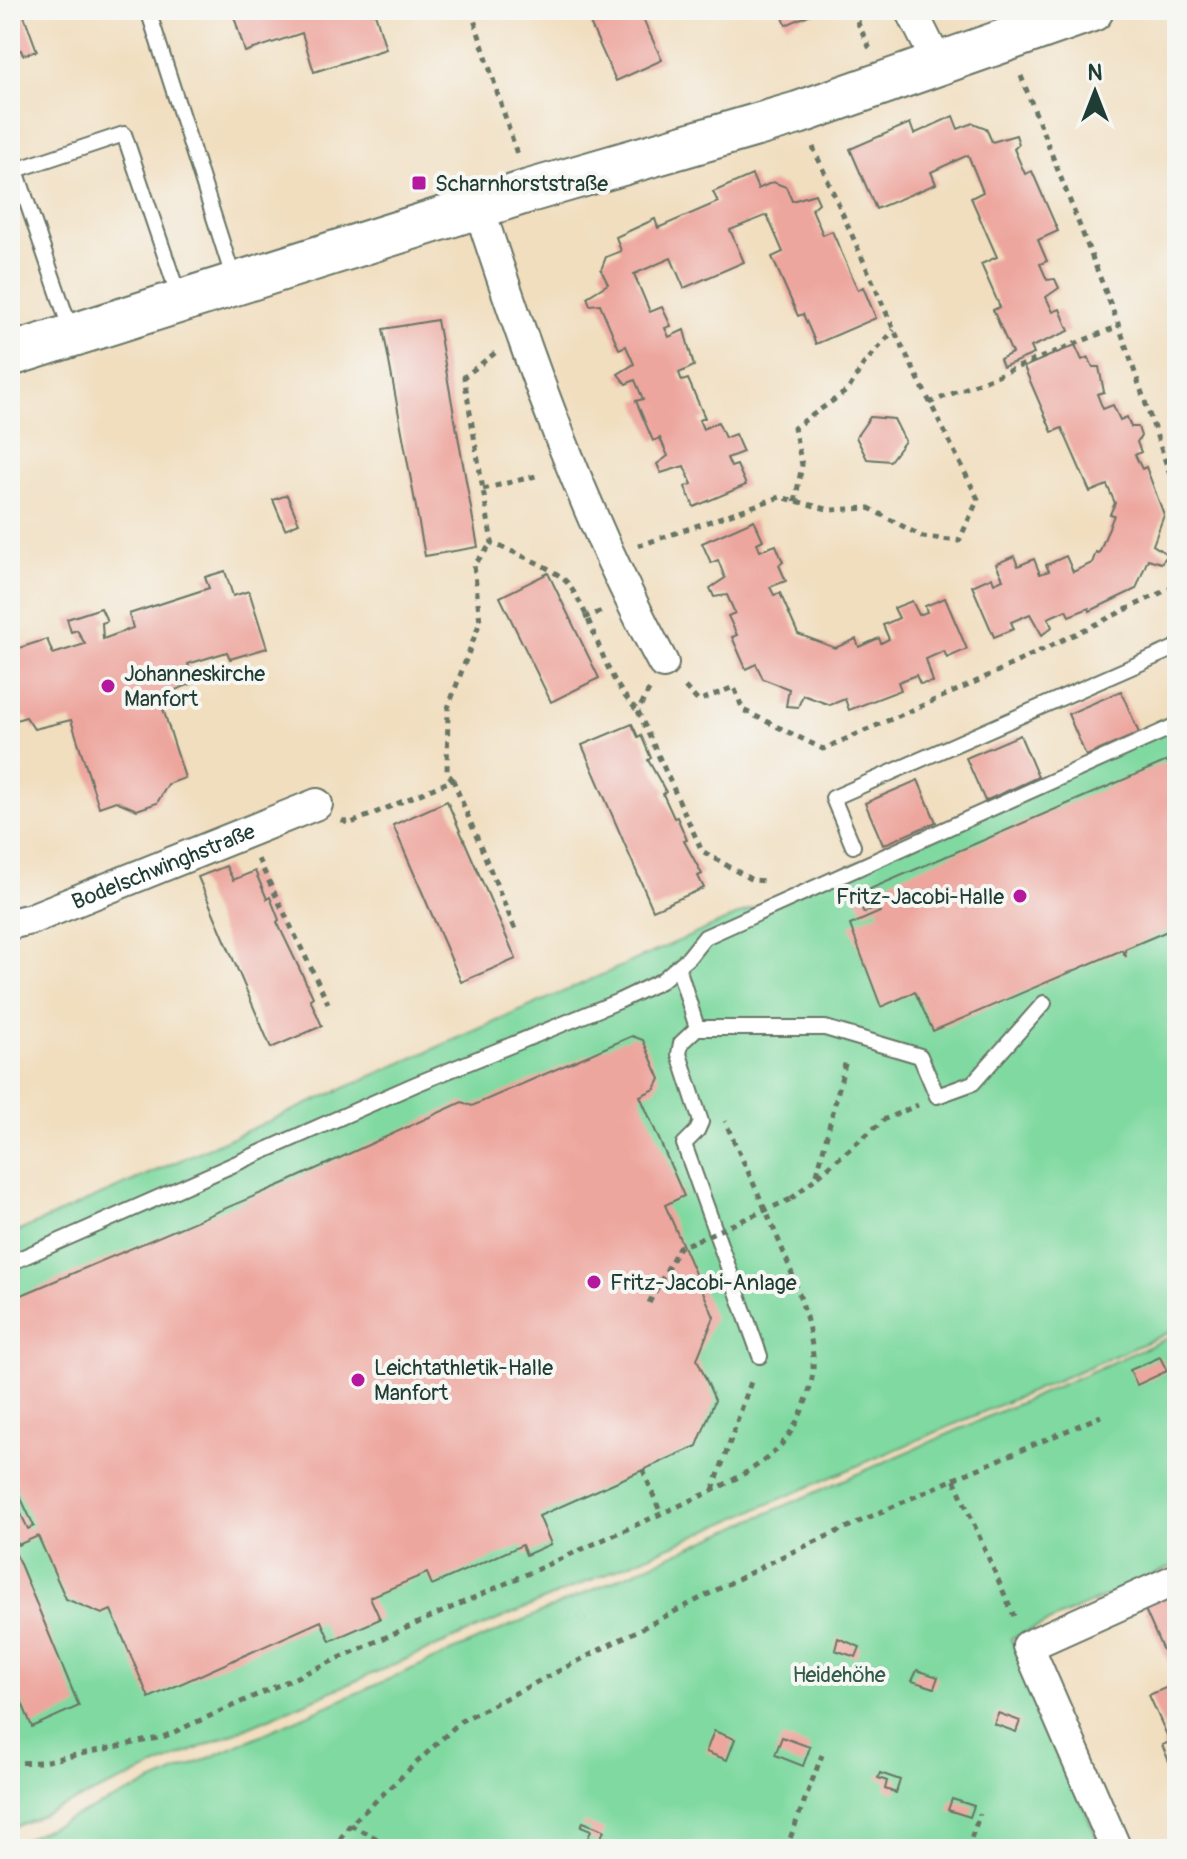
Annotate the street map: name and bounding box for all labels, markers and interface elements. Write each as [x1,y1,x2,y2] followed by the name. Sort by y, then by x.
[1055,52,1135,132] north arrow
[1088,59,1103,87] text: N
[435,170,608,198] place label: Scharnhorststraße
[410,174,428,192] marker: Scharnhorststraße
[124,660,265,713] place label: Johanneskirche Manfort
[99,677,117,695] marker: Johanneskirche Manfort
[68,817,259,916] street label: Bodelschwinghstraße
[836,883,1004,911] place label: Fritz-Jacobi-Halle
[1011,887,1029,905] marker: Fritz-Jacobi-Halle
[610,1269,797,1297] place label: Fritz-Jacobi-Anlage
[585,1273,603,1291] marker: Fritz-Jacobi-Anlage
[374,1354,553,1407] place label: Leichtathletik-Halle Manfort
[349,1371,367,1389] marker: Leichtathletik-Halle Manfort
[792,1661,886,1689] park label: Heidehöhe

